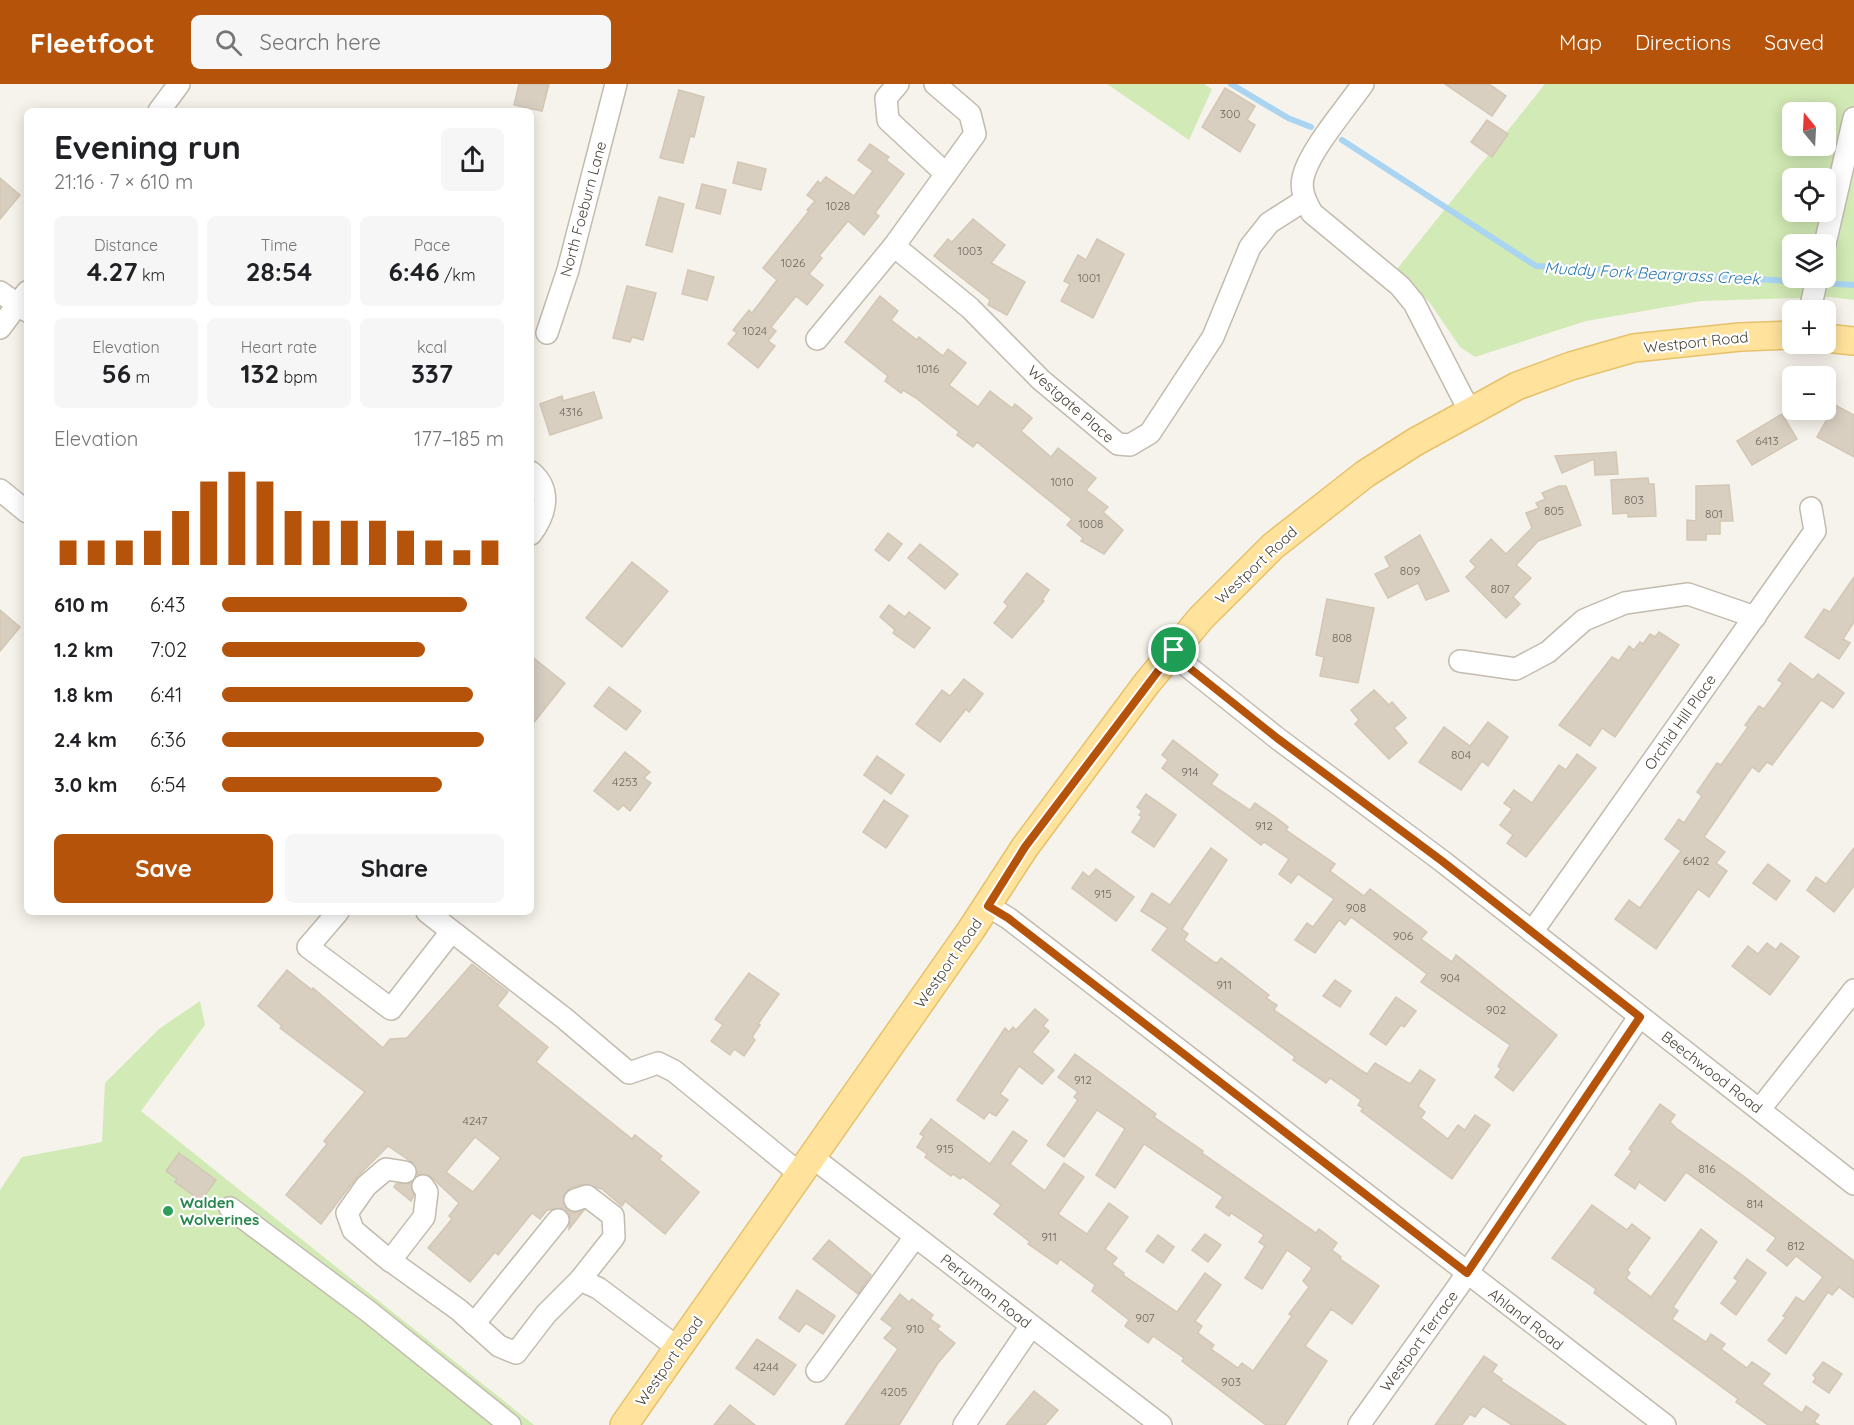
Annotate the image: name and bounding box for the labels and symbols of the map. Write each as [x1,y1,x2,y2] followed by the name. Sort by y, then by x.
[1782,102,1836,156] north arrow
[1220,106,1240,121] house number: 300
[556,139,610,279] street label: North Foeburn Lane
[826,198,850,213] house number: 1028
[957,243,983,258] house number: 1003
[781,255,806,270] house number: 1026
[1544,257,1762,289] water label: Muddy Fork Beargrass Creek
[1077,270,1101,285] house number: 1001
[743,323,767,338] house number: 1024
[1643,327,1749,357] street label: Westport Road
[917,361,940,376] house number: 1016
[1024,361,1118,447] street label: Westgate Place
[559,404,583,419] house number: 4316
[1755,433,1779,448] house number: 6413
[1050,474,1074,489] house number: 1010
[1624,492,1644,507] house number: 803
[1544,503,1564,518] house number: 805
[1705,506,1723,521] house number: 801
[1078,516,1104,531] house number: 1008
[1211,522,1301,608] street label: Westport Road
[1400,563,1420,578] house number: 809
[1490,581,1510,596] house number: 807
[1148,624,1199,675] pin
[1332,630,1352,645] house number: 808
[1640,671,1720,773] street label: Orchid Hill Place
[1451,747,1471,762] house number: 804
[1181,764,1199,779] house number: 914
[612,774,638,789] house number: 4253
[1255,818,1273,833] house number: 912
[1683,853,1710,868] house number: 6402
[1094,886,1112,901] house number: 915
[1346,900,1366,915] house number: 908
[910,914,986,1012] street label: Westport Road
[1393,928,1414,943] house number: 906
[1440,970,1460,985] house number: 904
[1216,977,1232,992] house number: 911
[1486,1002,1507,1017] house number: 902
[1658,1027,1766,1117] street label: Beechwood Road
[1074,1072,1092,1087] house number: 912
[463,1113,487,1128] house number: 4247
[936,1141,954,1156] house number: 915
[1698,1161,1716,1176] house number: 816
[180,1193,259,1229] place label: Walden Wolverines
[1746,1196,1764,1211] house number: 814
[161,1204,175,1218] marker: Walden Wolverines
[1041,1229,1057,1244] house number: 911
[1787,1238,1805,1253] house number: 812
[937,1250,1035,1332] street label: Perryman Road
[1485,1284,1567,1354] street label: Ahland Road
[1376,1287,1462,1395] street label: Westport Terrace
[1135,1310,1155,1325] house number: 907
[631,1312,707,1410] street label: Westport Road
[906,1321,924,1336] house number: 910
[753,1359,779,1374] house number: 4244
[1221,1374,1241,1389] house number: 903
[881,1384,907,1399] house number: 4205

